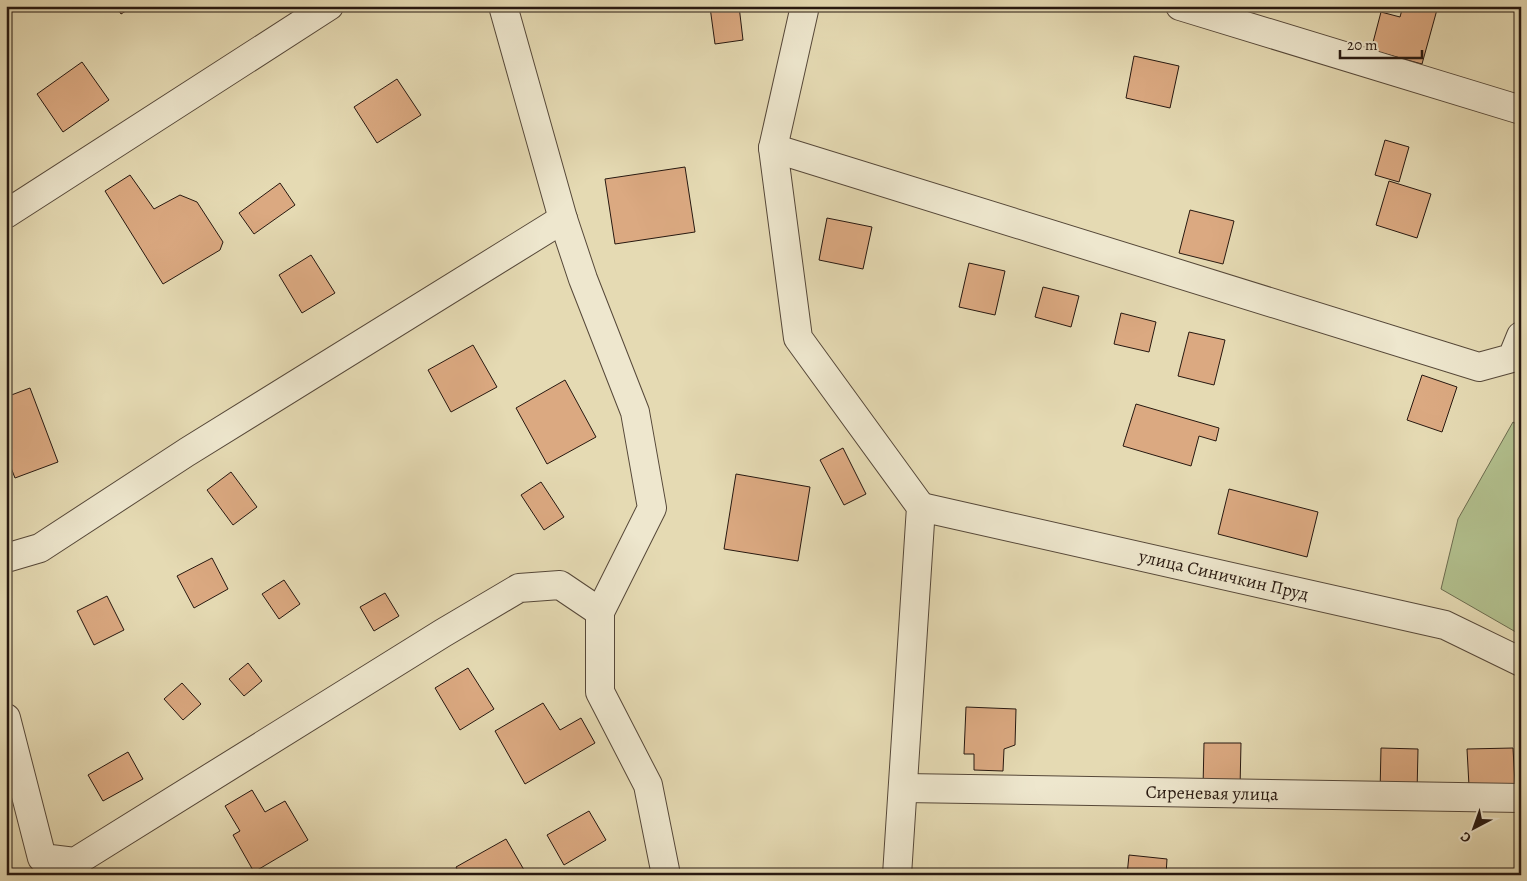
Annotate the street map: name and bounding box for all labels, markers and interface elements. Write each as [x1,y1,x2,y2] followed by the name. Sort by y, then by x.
[1340,28,1422,60] scale bar
[1347,35,1378,55] text: 20 m
[1136,544,1311,606] street label: улица Синичкин Пруд
[1145,780,1279,806] street label: Сиреневая улица
[1450,804,1500,854] north arrow
[1456,827,1475,847] text: С

